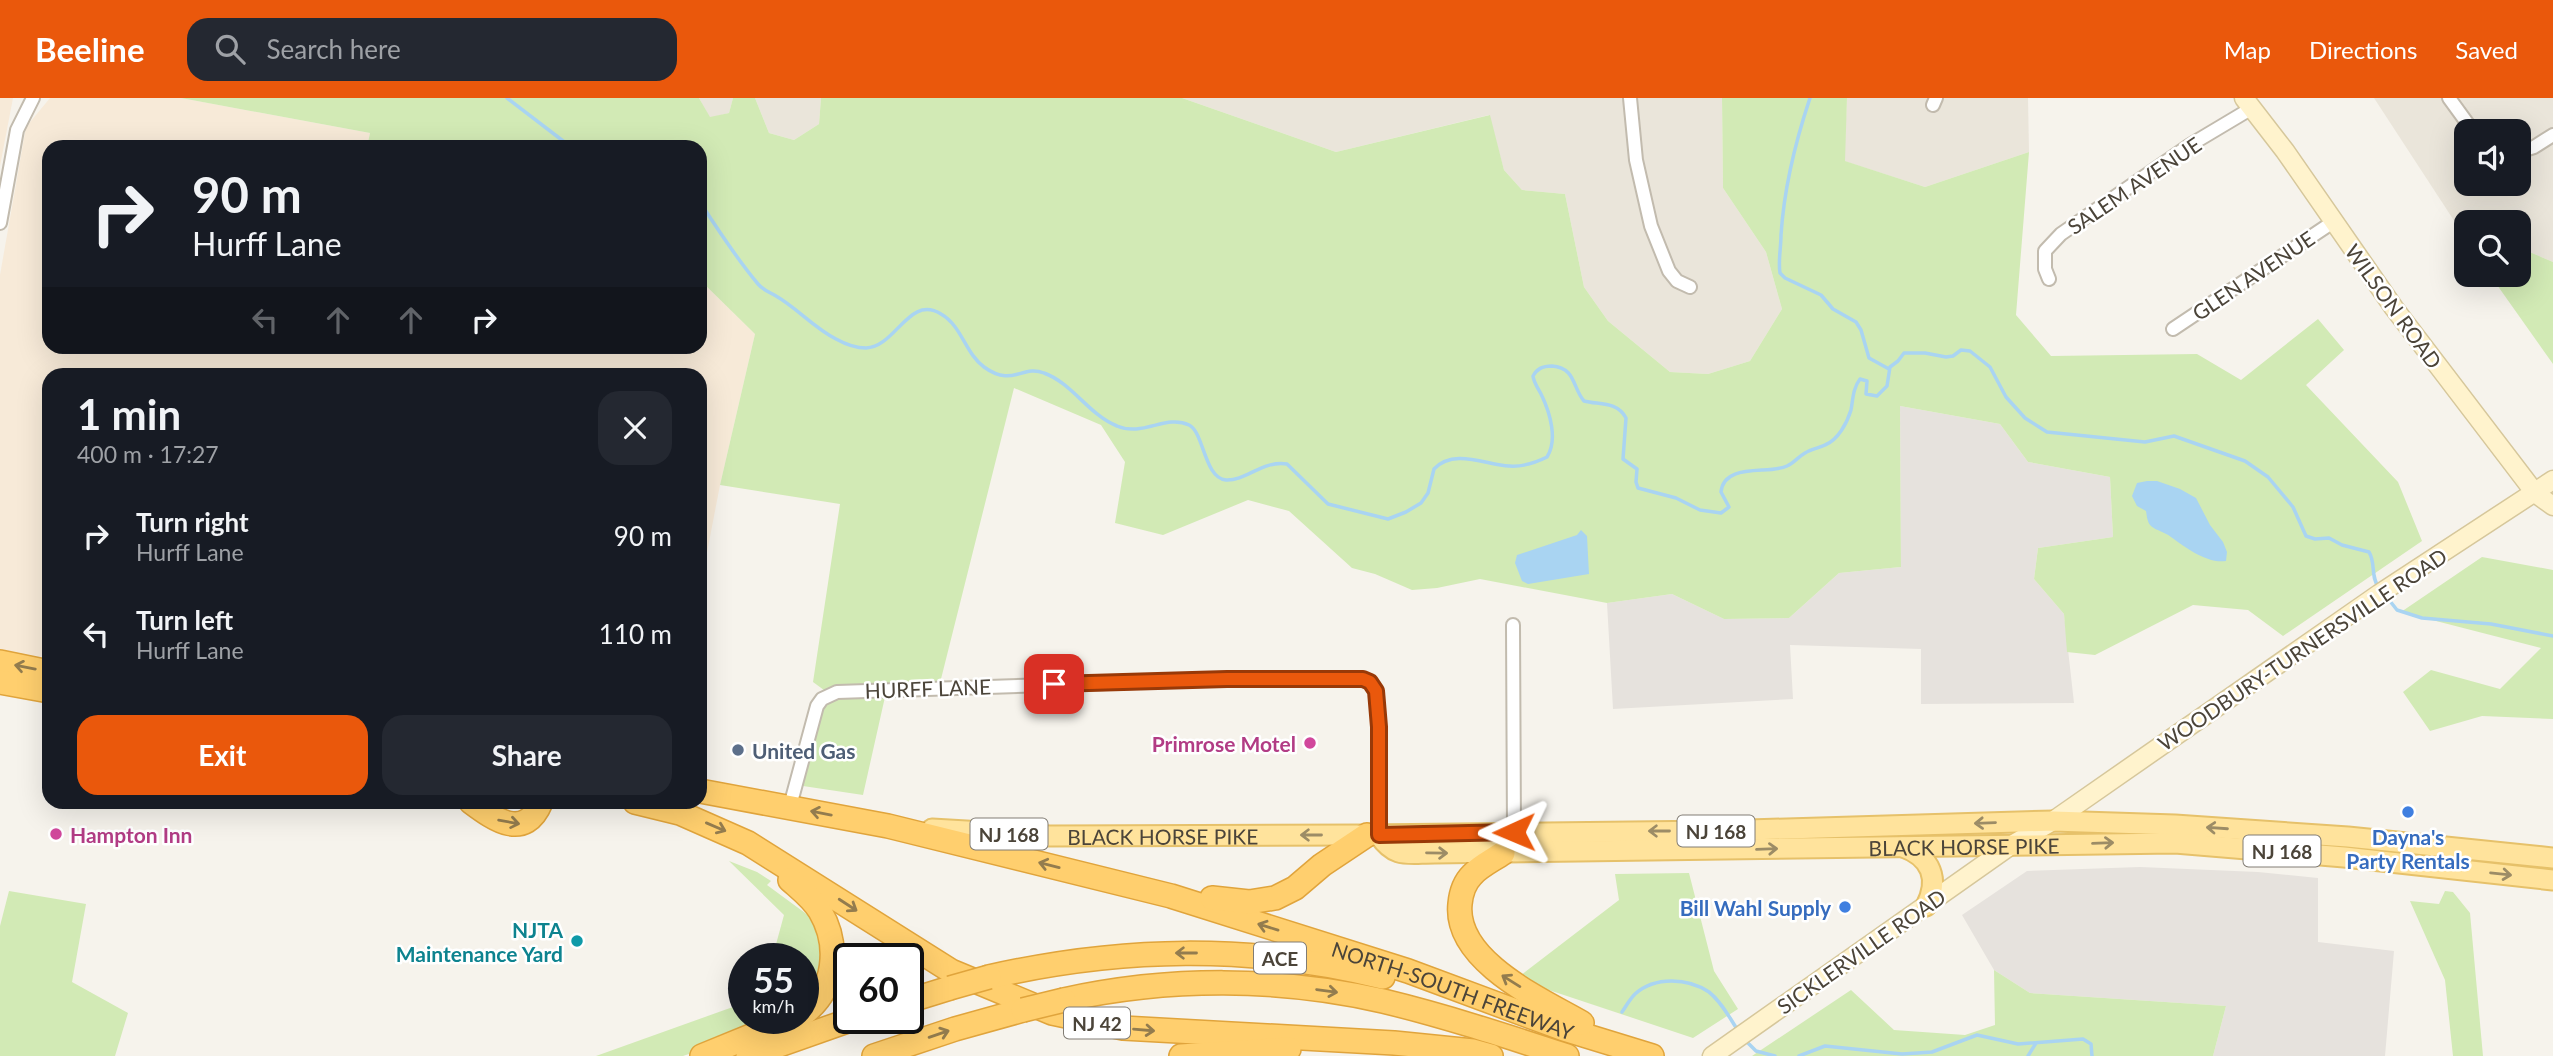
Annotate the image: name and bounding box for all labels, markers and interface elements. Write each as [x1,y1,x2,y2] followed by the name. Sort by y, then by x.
[187,18,677,81] search box
[35,29,145,69] text: Beeline
[211,30,249,68] icon: search
[267,33,401,65] text: Search here
[2224,35,2271,64] text: Map
[2309,35,2417,64] text: Directions
[2455,35,2518,64] text: Saved
[2454,119,2531,287] map controls
[2454,119,2531,196] button: sound
[2063,131,2205,239] street label: SALEM AVENUE
[192,165,302,223] text: 90 m
[77,168,168,259] icon: right
[2454,210,2531,287] button: search
[192,224,342,263] text: Hurff Lane
[2187,225,2319,325] street label: GLEN AVENUE
[2340,239,2448,373] street label: WILSON ROAD
[246,301,284,339] icon: left
[319,301,357,339] icon: ahead
[392,301,430,339] icon: ahead
[465,301,503,339] icon: right
[77,389,181,439] text: 1 min
[598,391,672,465] button: close
[77,440,219,468] text: 400 m · 17:27
[136,506,249,538] text: Turn right
[77,517,115,555] icon: right
[614,520,672,552] text: 90 m
[136,538,244,566] text: Hurff Lane
[2153,543,2451,755] street label: WOODBURY-TURNERSVILLE ROAD
[136,604,233,636] text: Turn left
[77,615,115,653] icon: left
[599,618,672,650] text: 110 m
[136,636,244,664] text: Hurff Lane
[1024,654,1084,714] pin
[14,660,36,674] one-way arrow
[1035,665,1073,703] icon: arrive
[864,673,992,703] street label: HURFF LANE
[77,715,368,795] button: Exit
[382,715,672,795] button: Share
[1152,731,1296,756] place label: Primrose Motel
[1302,735,1318,751] marker: Primrose Motel
[752,738,856,763] place label: United Gas
[730,742,746,758] marker: United Gas
[1477,795,1551,869] position arrow
[2400,804,2416,820] marker: Dayna's Party Rentals
[810,805,833,819] one-way arrow
[497,816,520,829] one-way arrow
[1678,816,1754,846] road number: NJ 168
[1973,816,1996,829] one-way arrow
[970,818,1048,849] road number: NJ 168
[2206,821,2228,834] one-way arrow
[70,822,192,847] place label: Hampton Inn
[704,822,726,835] one-way arrow
[1067,823,1258,848] street label: BLACK HORSE PIKE
[1648,824,1671,838] one-way arrow
[2346,824,2470,873] place label: Dayna's Party Rentals
[48,826,64,842] marker: Hampton Inn
[1299,828,1322,842] one-way arrow
[1868,832,2060,860] street label: BLACK HORSE PIKE
[2091,836,2114,850] one-way arrow
[2244,836,2320,866] road number: NJ 168
[1756,842,1779,855] one-way arrow
[1425,846,1448,860] one-way arrow
[1038,858,1061,871] one-way arrow
[2489,868,2511,881] one-way arrow
[1772,883,1950,1019] street label: SICKLERVILLE ROAD
[1680,895,1832,920] place label: Bill Wahl Supply
[837,898,857,912] one-way arrow
[1837,899,1853,915] marker: Bill Wahl Supply
[396,917,563,966] place label: NJTA Maintenance Yard
[1257,919,1279,932] one-way arrow
[569,933,585,949] marker: NJTA Maintenance Yard
[1329,935,1578,1044] street label: NORTH-SOUTH FREEWAY
[833,943,924,1034] speed limit sign: 60
[1254,943,1306,974] road number: ACE
[1175,946,1198,960] one-way arrow
[753,958,794,1000] text: 55
[1502,973,1522,987] one-way arrow
[1315,985,1338,998] one-way arrow
[752,995,795,1017] text: km/h
[1064,1007,1130,1038] road number: NJ 42
[1132,1024,1155,1037] one-way arrow
[927,1027,949,1039] one-way arrow

